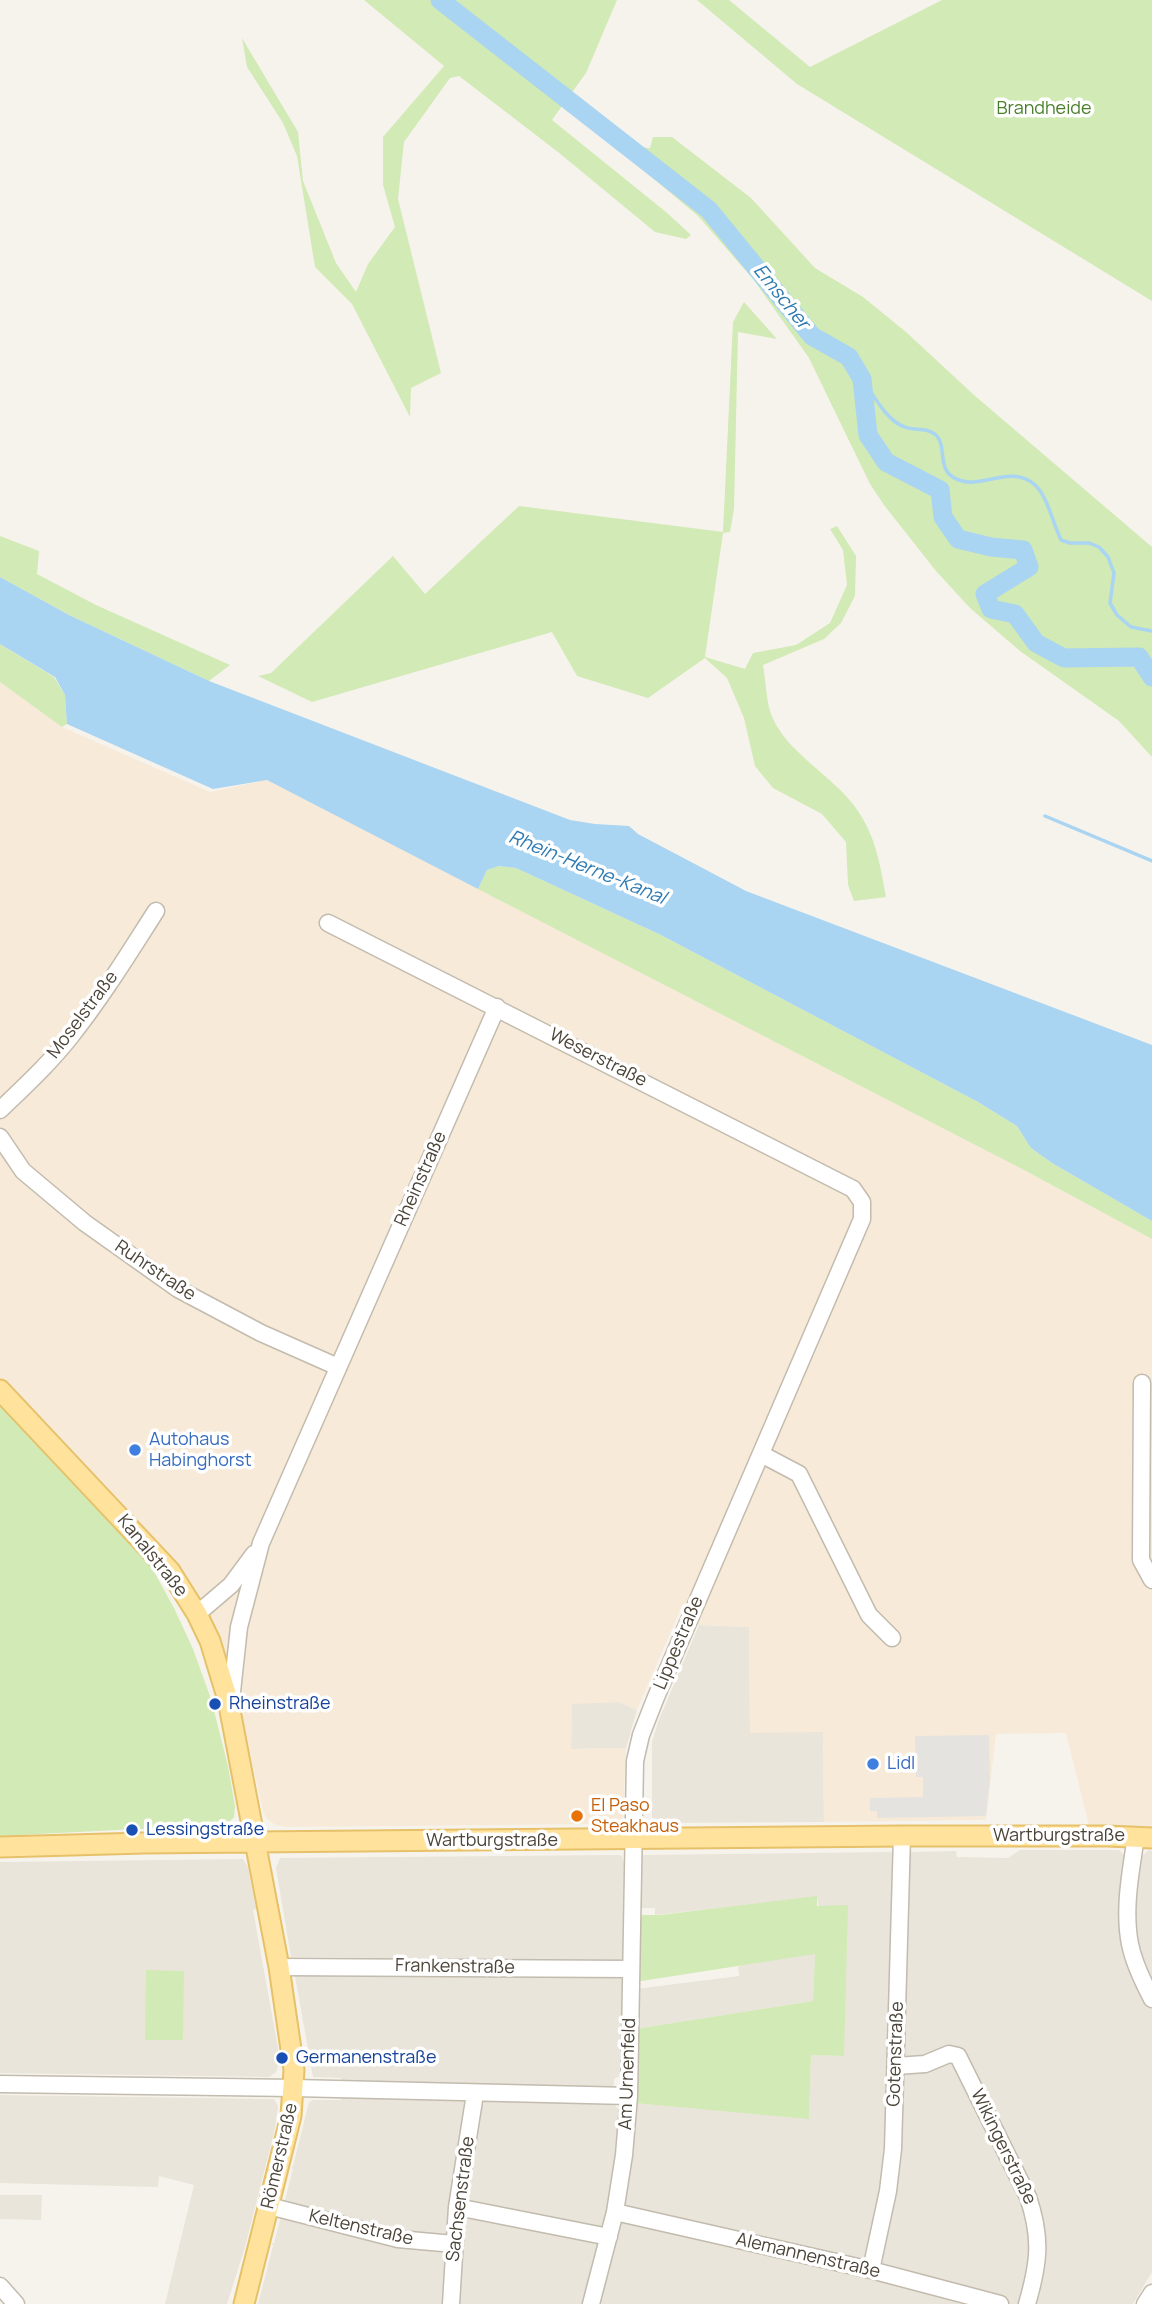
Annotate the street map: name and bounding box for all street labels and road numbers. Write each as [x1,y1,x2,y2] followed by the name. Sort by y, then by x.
[43,967,123,1063] street label: Moselstraße
[546,1024,650,1092] street label: Weserstraße
[390,1128,452,1230] street label: Rheinstraße
[110,1236,200,1306] street label: Ruhrstraße
[112,1510,192,1602] street label: Kanalstraße
[650,1593,708,1693] street label: Lippestraße
[993,1825,1125,1847] street label: Wartburgstraße
[426,1830,558,1852] street label: Wartburgstraße
[395,1955,515,1979] street label: Frankenstraße
[883,2001,909,2107] street label: Gotenstraße
[615,2017,641,2131] street label: Am Urnenfeld
[966,2086,1040,2208] street label: Wikingerstraße
[257,2101,303,2211] street label: Römerstraße
[443,2135,479,2263] street label: Sachsenstraße
[307,2205,415,2251] street label: Keltenstraße
[734,2229,882,2283] street label: Alemannenstraße

